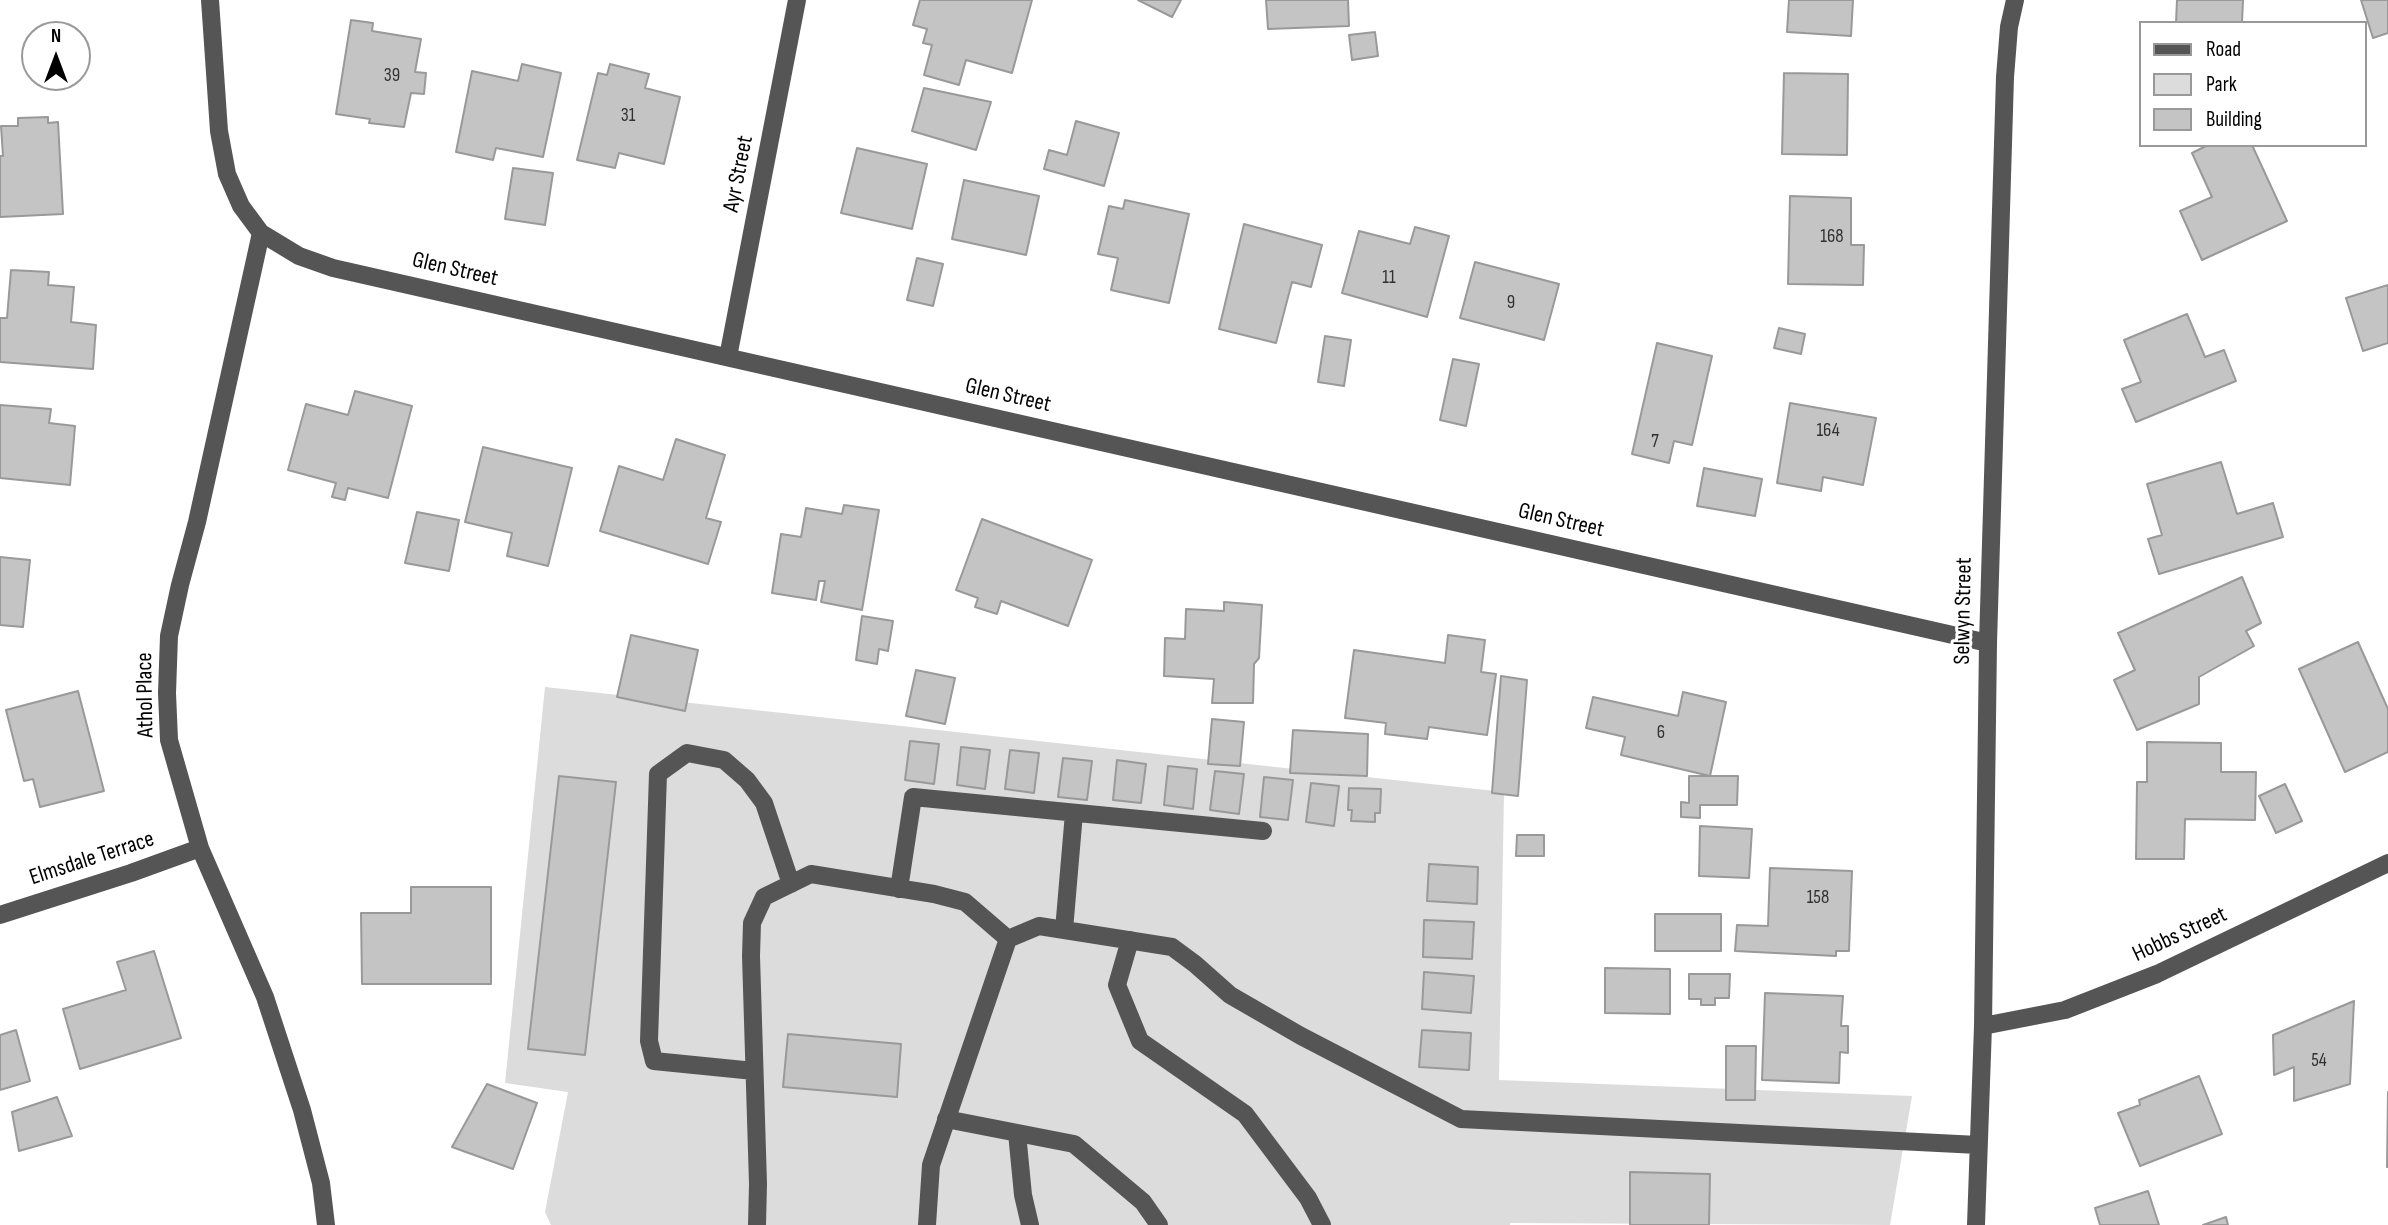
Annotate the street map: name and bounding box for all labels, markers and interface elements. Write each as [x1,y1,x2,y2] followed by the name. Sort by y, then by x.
[21,21,91,91] north arrow
[2140,21,2367,147] legend
[51,25,61,48] text: N
[2206,37,2241,62] text: Road
[384,65,400,87] house number: 39
[2206,72,2237,97] text: Park
[621,105,635,127] house number: 31
[2206,107,2262,132] text: Building
[718,133,760,215] street label: Ayr Street
[1820,226,1844,248] house number: 168
[409,247,501,293] street label: Glen Street
[1382,267,1396,289] house number: 11
[1507,292,1515,314] house number: 9
[962,373,1054,419] street label: Glen Street
[1816,420,1840,442] house number: 164
[1651,431,1659,453] house number: 7
[1515,498,1607,544] street label: Glen Street
[1949,557,1979,665] street label: Selwyn Street
[131,652,161,738] street label: Athol Place
[1657,722,1665,744] house number: 6
[26,826,158,892] street label: Elmsdale Terrace
[1807,887,1829,909] house number: 158
[2129,901,2231,969] street label: Hobbs Street
[2311,1050,2327,1072] house number: 54

